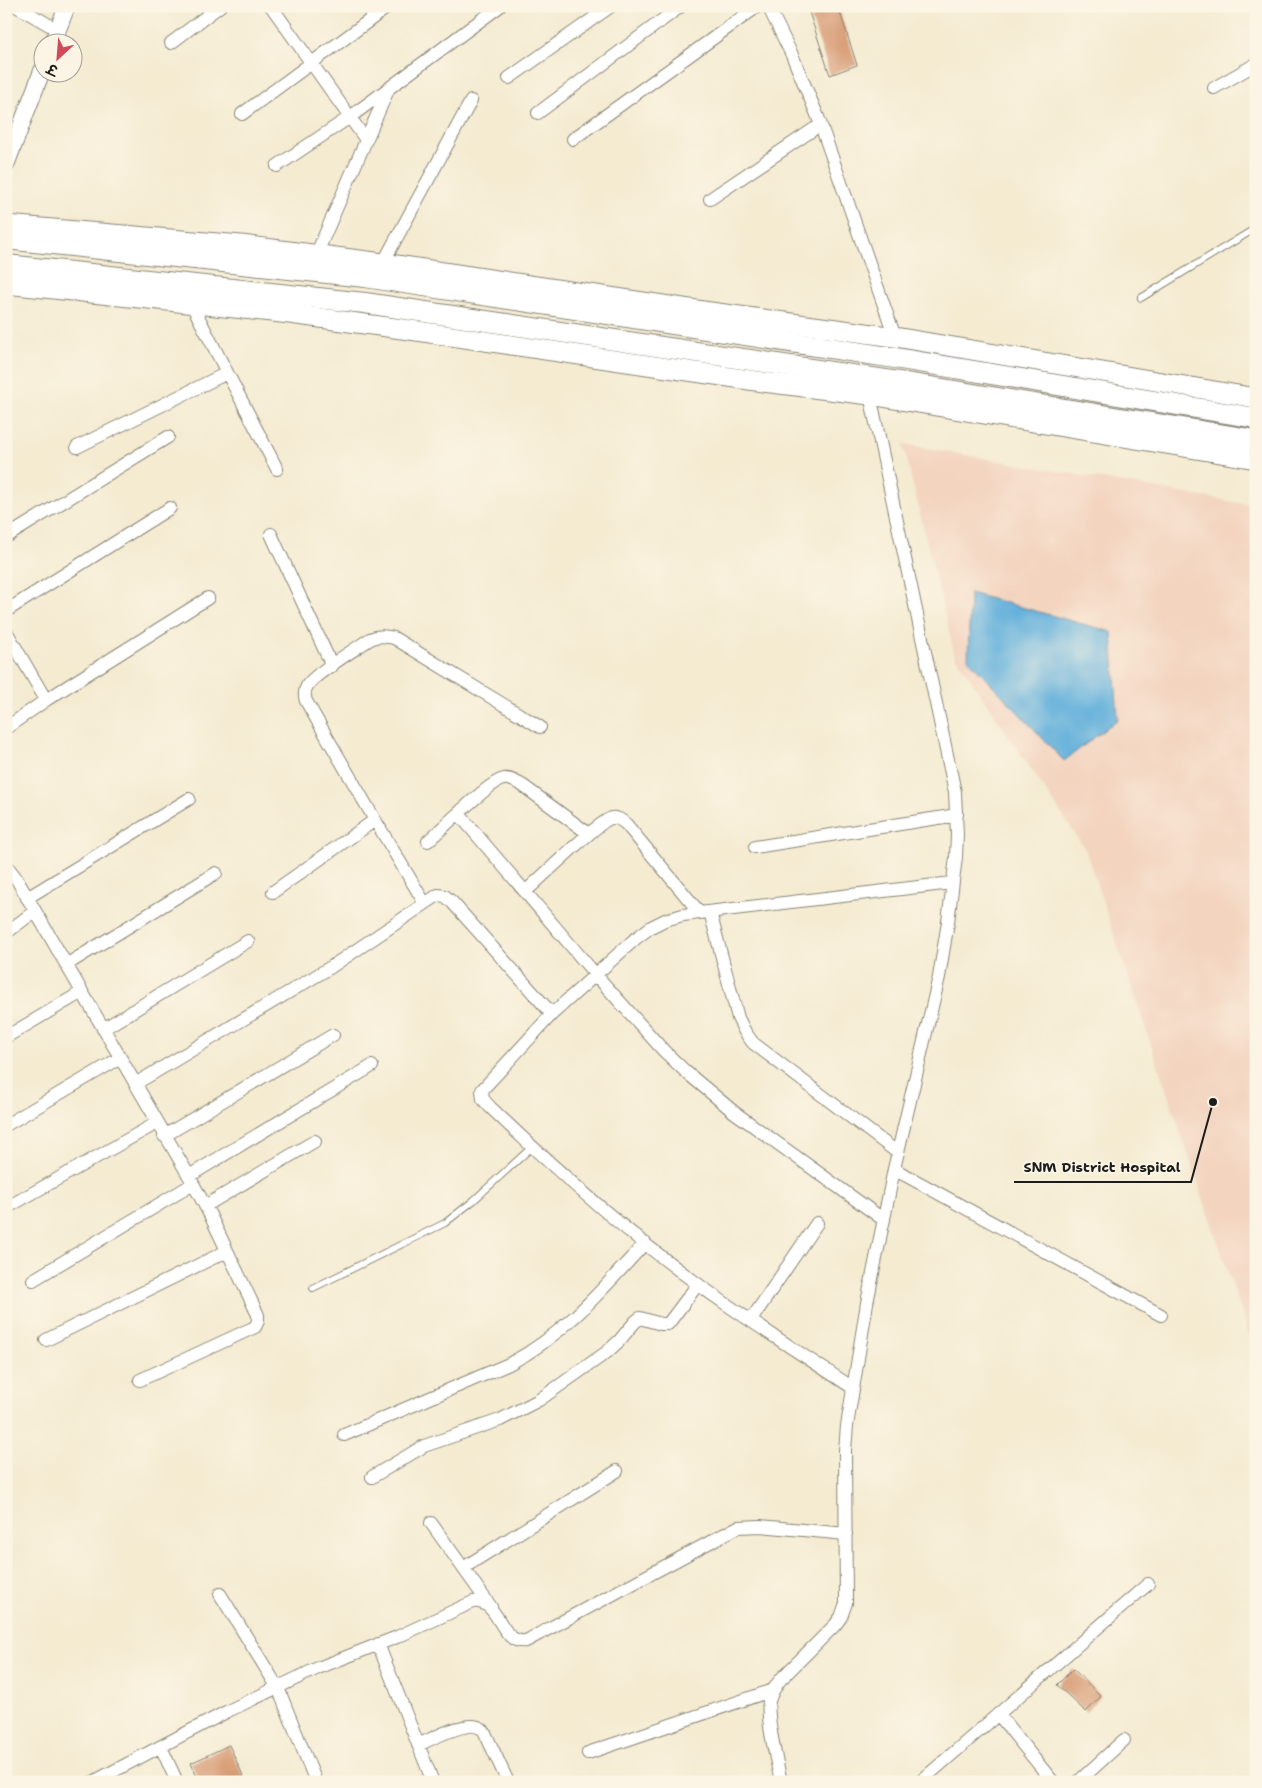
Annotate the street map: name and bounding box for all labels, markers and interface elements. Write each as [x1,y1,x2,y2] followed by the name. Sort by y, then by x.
[32,32,82,82] north arrow
[43,59,62,81] text: उ
[1014,1153,1191,1182] callout: SNM District Hospital
[1023,1158,1181,1176] text: SNM District Hospital

